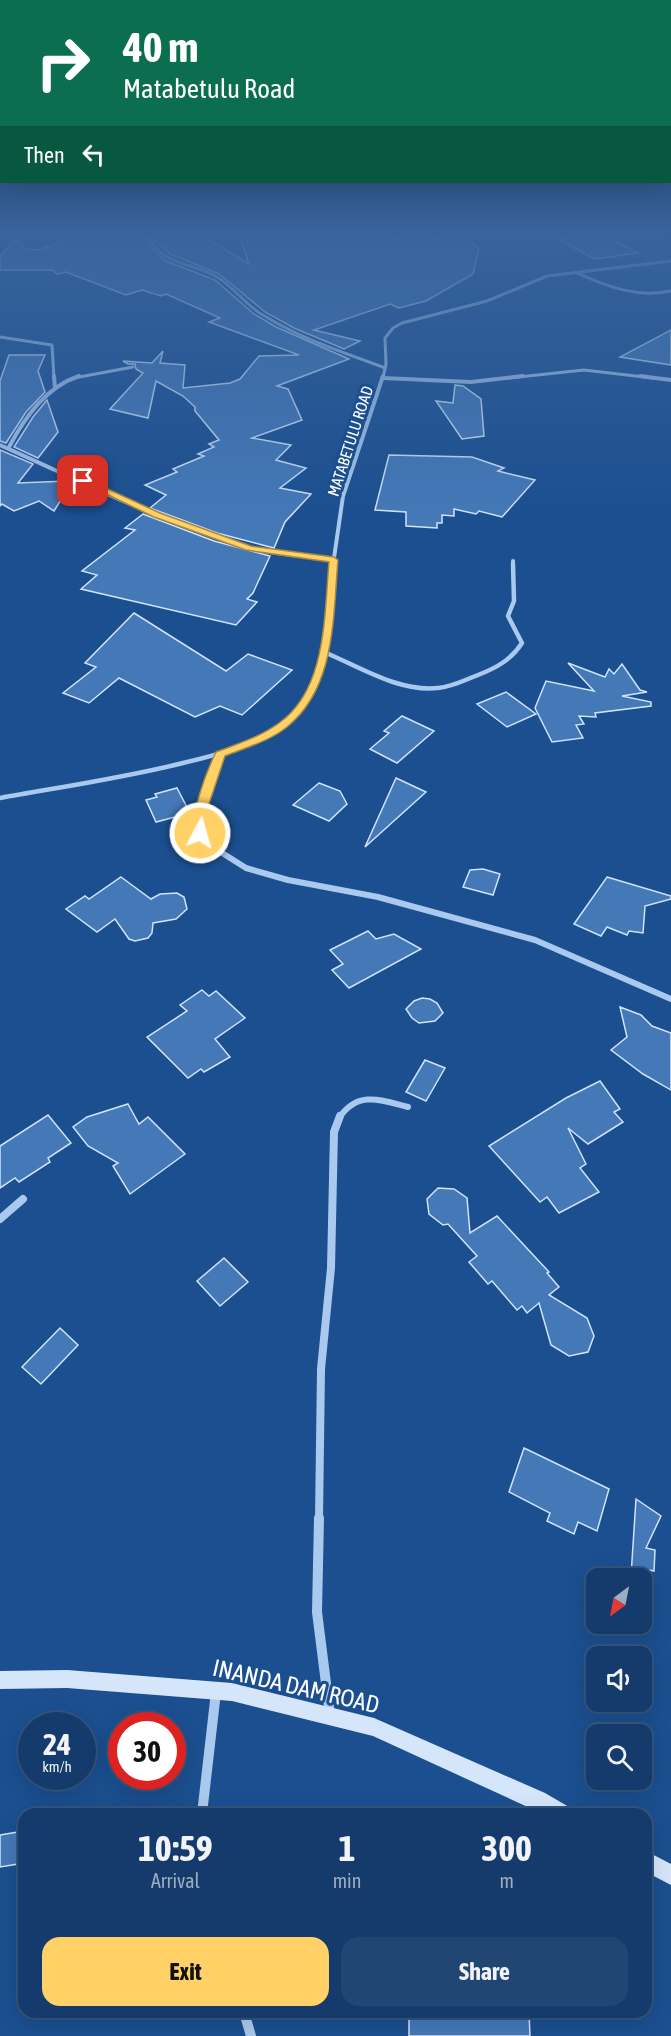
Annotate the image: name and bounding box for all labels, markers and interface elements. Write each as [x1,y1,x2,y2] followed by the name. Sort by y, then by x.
[123,23,198,71] text: 40 m
[24,24,102,102] icon: right
[123,73,295,104] text: Matabetulu Road
[77,138,110,171] icon: left
[24,142,65,168] text: Then
[324,384,376,498] street label: MATABETULU ROAD
[57,455,108,506] pin
[66,464,99,497] icon: arrive
[168,801,232,865] position arrow
[586,1568,652,1634] north arrow
[586,1568,652,1790] map controls
[586,1646,652,1712] button: sound
[210,1654,382,1718] street label: INANDA DAM ROAD
[108,1712,186,1790] speed limit sign: 30
[586,1724,652,1790] button: search
[43,1727,71,1761] text: 24
[42,1758,72,1775] text: km/h
[138,1827,213,1869] text: 10:59
[339,1827,355,1869] text: 1
[481,1827,532,1869] text: 300
[151,1869,200,1892] text: Arrival
[333,1869,361,1892] text: min
[499,1869,514,1892] text: m
[42,1937,329,2006] button: Exit
[341,1937,628,2006] button: Share

